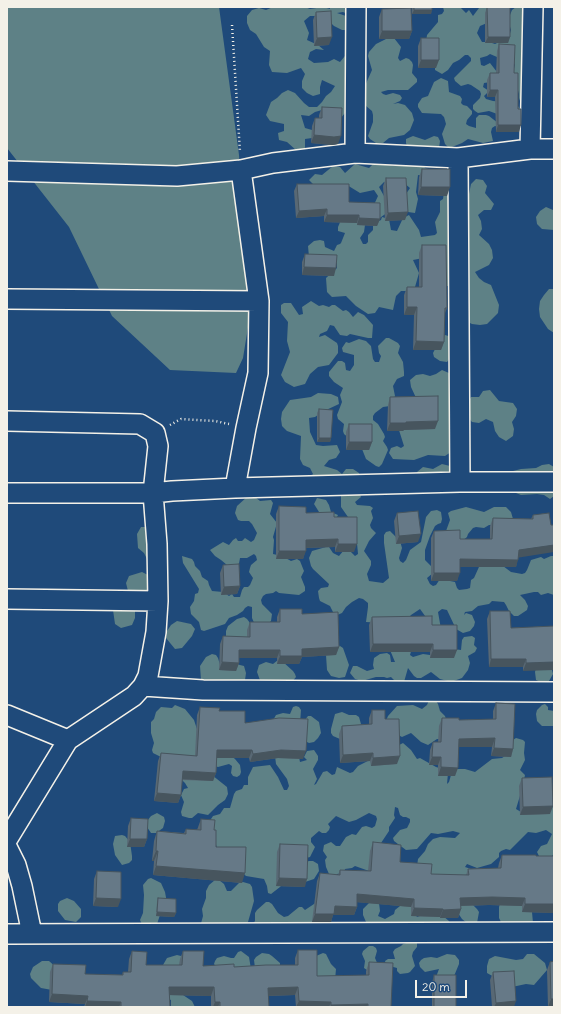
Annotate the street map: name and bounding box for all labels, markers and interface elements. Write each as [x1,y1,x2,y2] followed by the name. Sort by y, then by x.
[417,972,469,998] scale bar
[422,979,450,994] text: 20 m

